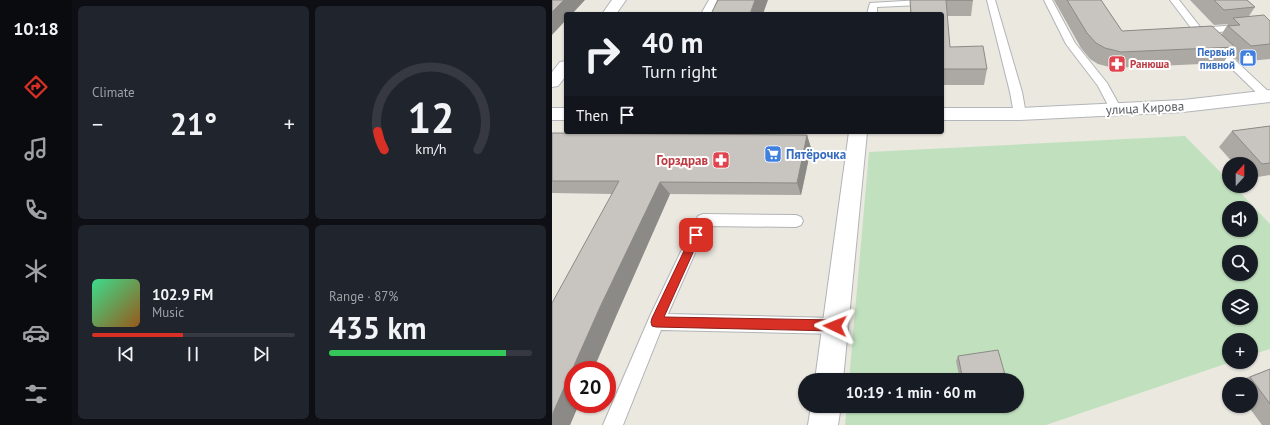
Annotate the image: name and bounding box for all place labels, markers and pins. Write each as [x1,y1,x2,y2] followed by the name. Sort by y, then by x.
[1197,45,1235,72] place label: Первый пивной
[1238,48,1258,68] shop icon: Первый пивной
[1107,54,1127,74] pharmacy icon: Ранюша
[1130,57,1169,71] place label: Ранюша
[763,144,783,164] supermarket icon: Пятёрочка
[786,146,846,163] place label: Пятёрочка
[711,150,731,170] pharmacy icon: Горздрав
[657,152,708,169] place label: Горздрав
[679,218,713,252] pin

